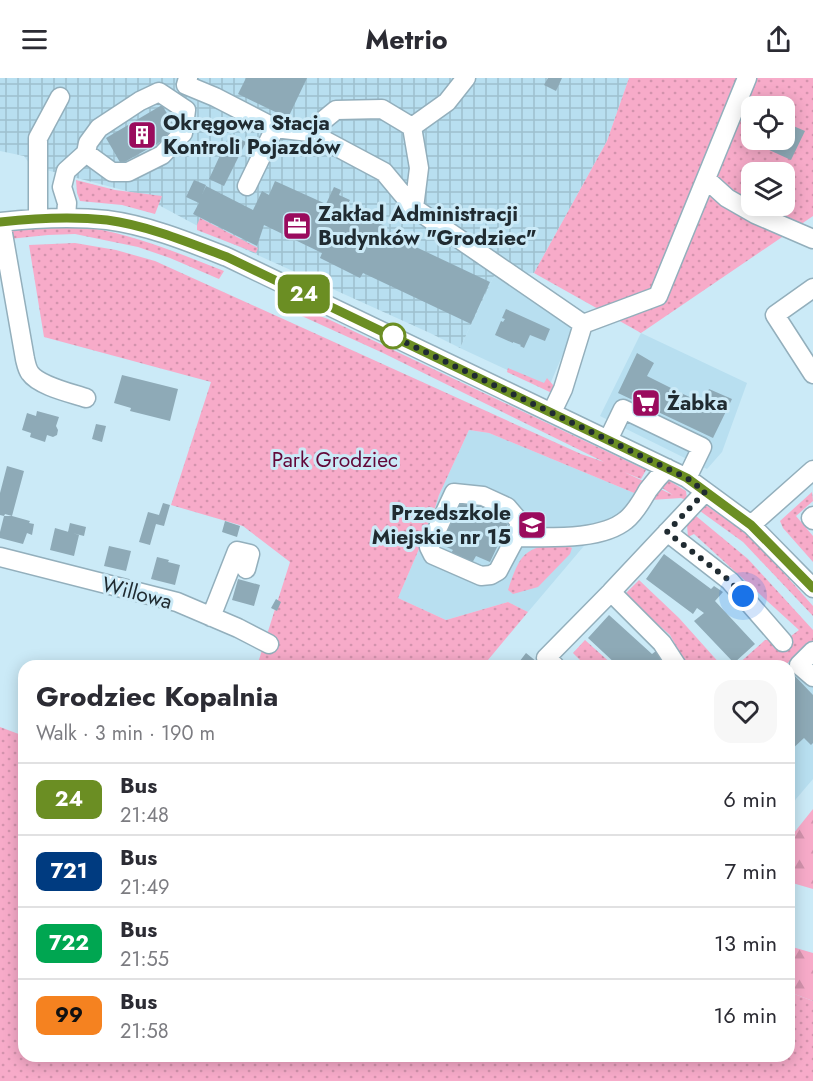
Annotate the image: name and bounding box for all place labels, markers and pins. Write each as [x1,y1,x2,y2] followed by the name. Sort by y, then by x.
[163,108,342,162] place label: Okręgowa Stacja Kontroli Pojazdów
[126,119,158,151] building icon: Okręgowa Stacja Kontroli Pojazdów
[318,199,537,253] place label: Zakład Administracji Budynków "Grodziec"
[281,210,313,242] office icon: Zakład Administracji Budynków "Grodziec"
[380,323,406,349] unlabelled marker
[630,387,662,419] supermarket icon: Żabka
[667,388,728,418] place label: Żabka
[372,498,511,552] place label: Przedszkole Miejskie nr 15
[516,509,548,541] school or university icon: Przedszkole Miejskie nr 15

